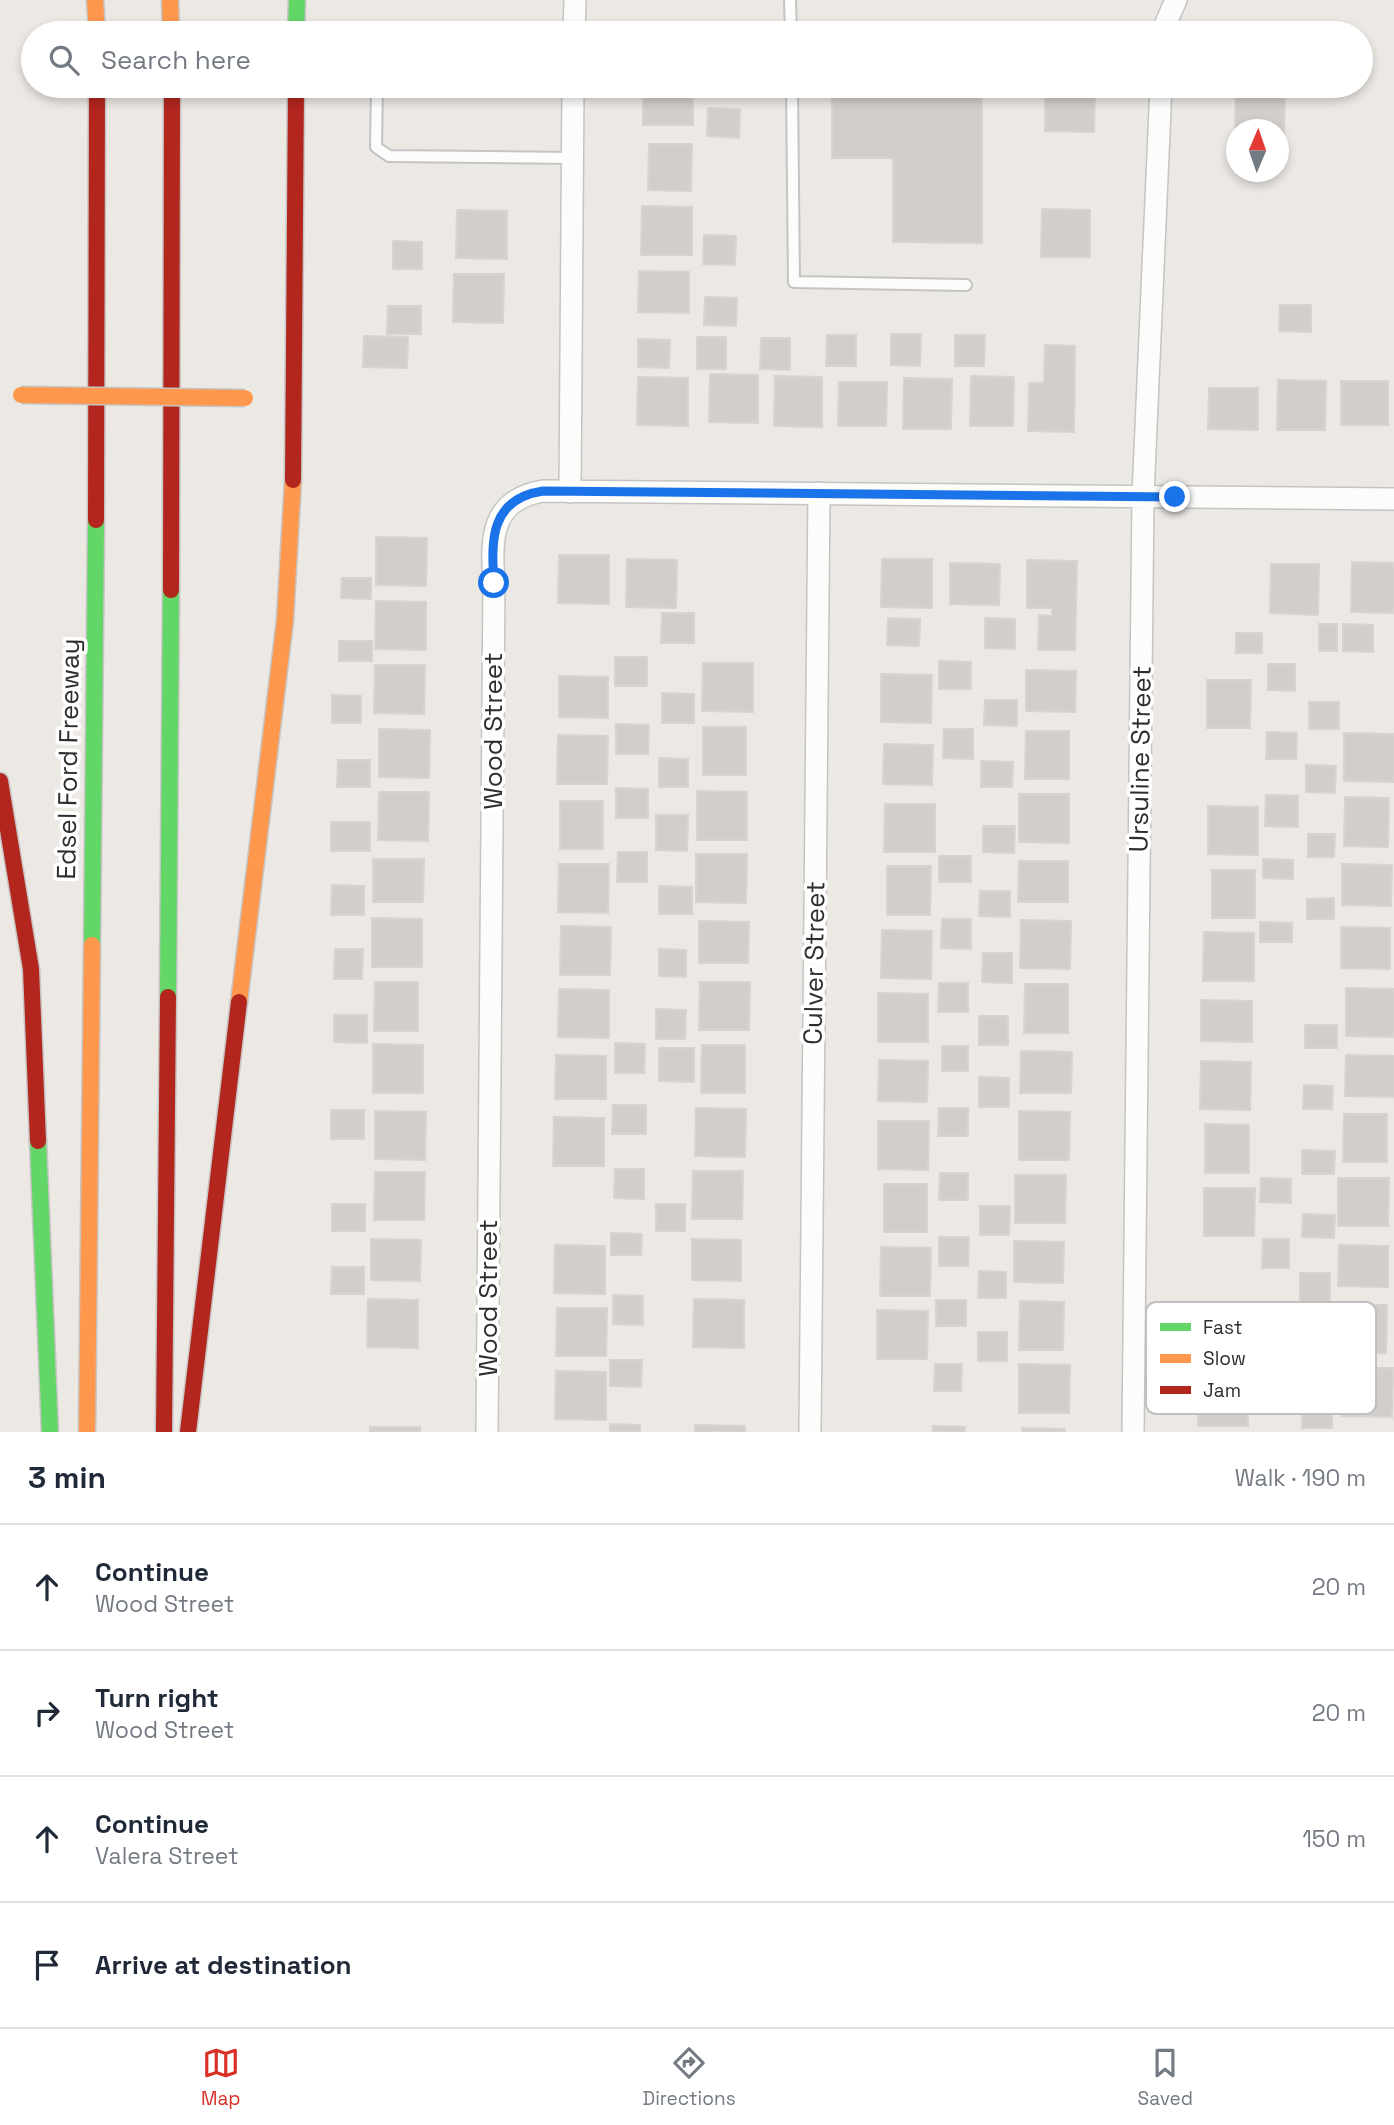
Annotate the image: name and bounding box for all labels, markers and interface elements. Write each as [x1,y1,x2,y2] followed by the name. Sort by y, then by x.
[21,21,1373,98] search box
[45,41,83,79] icon: search
[101,43,251,77] text: Search here
[1226,119,1289,182] north arrow
[1159,481,1190,512] route end
[478,567,509,598] route start
[49,638,87,880] street label: Edsel Ford Freeway
[476,652,510,810] street label: Wood Street
[1121,665,1159,853] street label: Ursuline Street
[796,881,832,1045] street label: Culver Street
[471,1219,505,1377] street label: Wood Street
[1146,1302,1376,1414] legend
[1203,1315,1243,1340] text: Fast
[1203,1346,1246,1371] text: Slow
[1203,1378,1241,1403] text: Jam
[28,1458,106,1497] text: 3 min
[1235,1463,1366,1493] text: Walk · 190 m
[95,1555,209,1589] text: Continue
[28,1568,66,1606] icon: ahead
[1312,1572,1366,1602] text: 20 m
[95,1589,234,1619] text: Wood Street
[95,1681,219,1715] text: Turn right
[28,1694,66,1732] icon: right
[1312,1698,1366,1728] text: 20 m
[95,1715,234,1745] text: Wood Street
[95,1807,209,1841] text: Continue
[28,1820,66,1858] icon: ahead
[1302,1824,1366,1854] text: 150 m
[95,1841,239,1871] text: Valera Street
[28,1946,66,1984] icon: arrive
[95,1948,352,1982] text: Arrive at destination
[201,2044,241,2111] tab: Map
[643,2044,736,2111] tab: Directions
[1138,2044,1193,2111] tab: Saved

